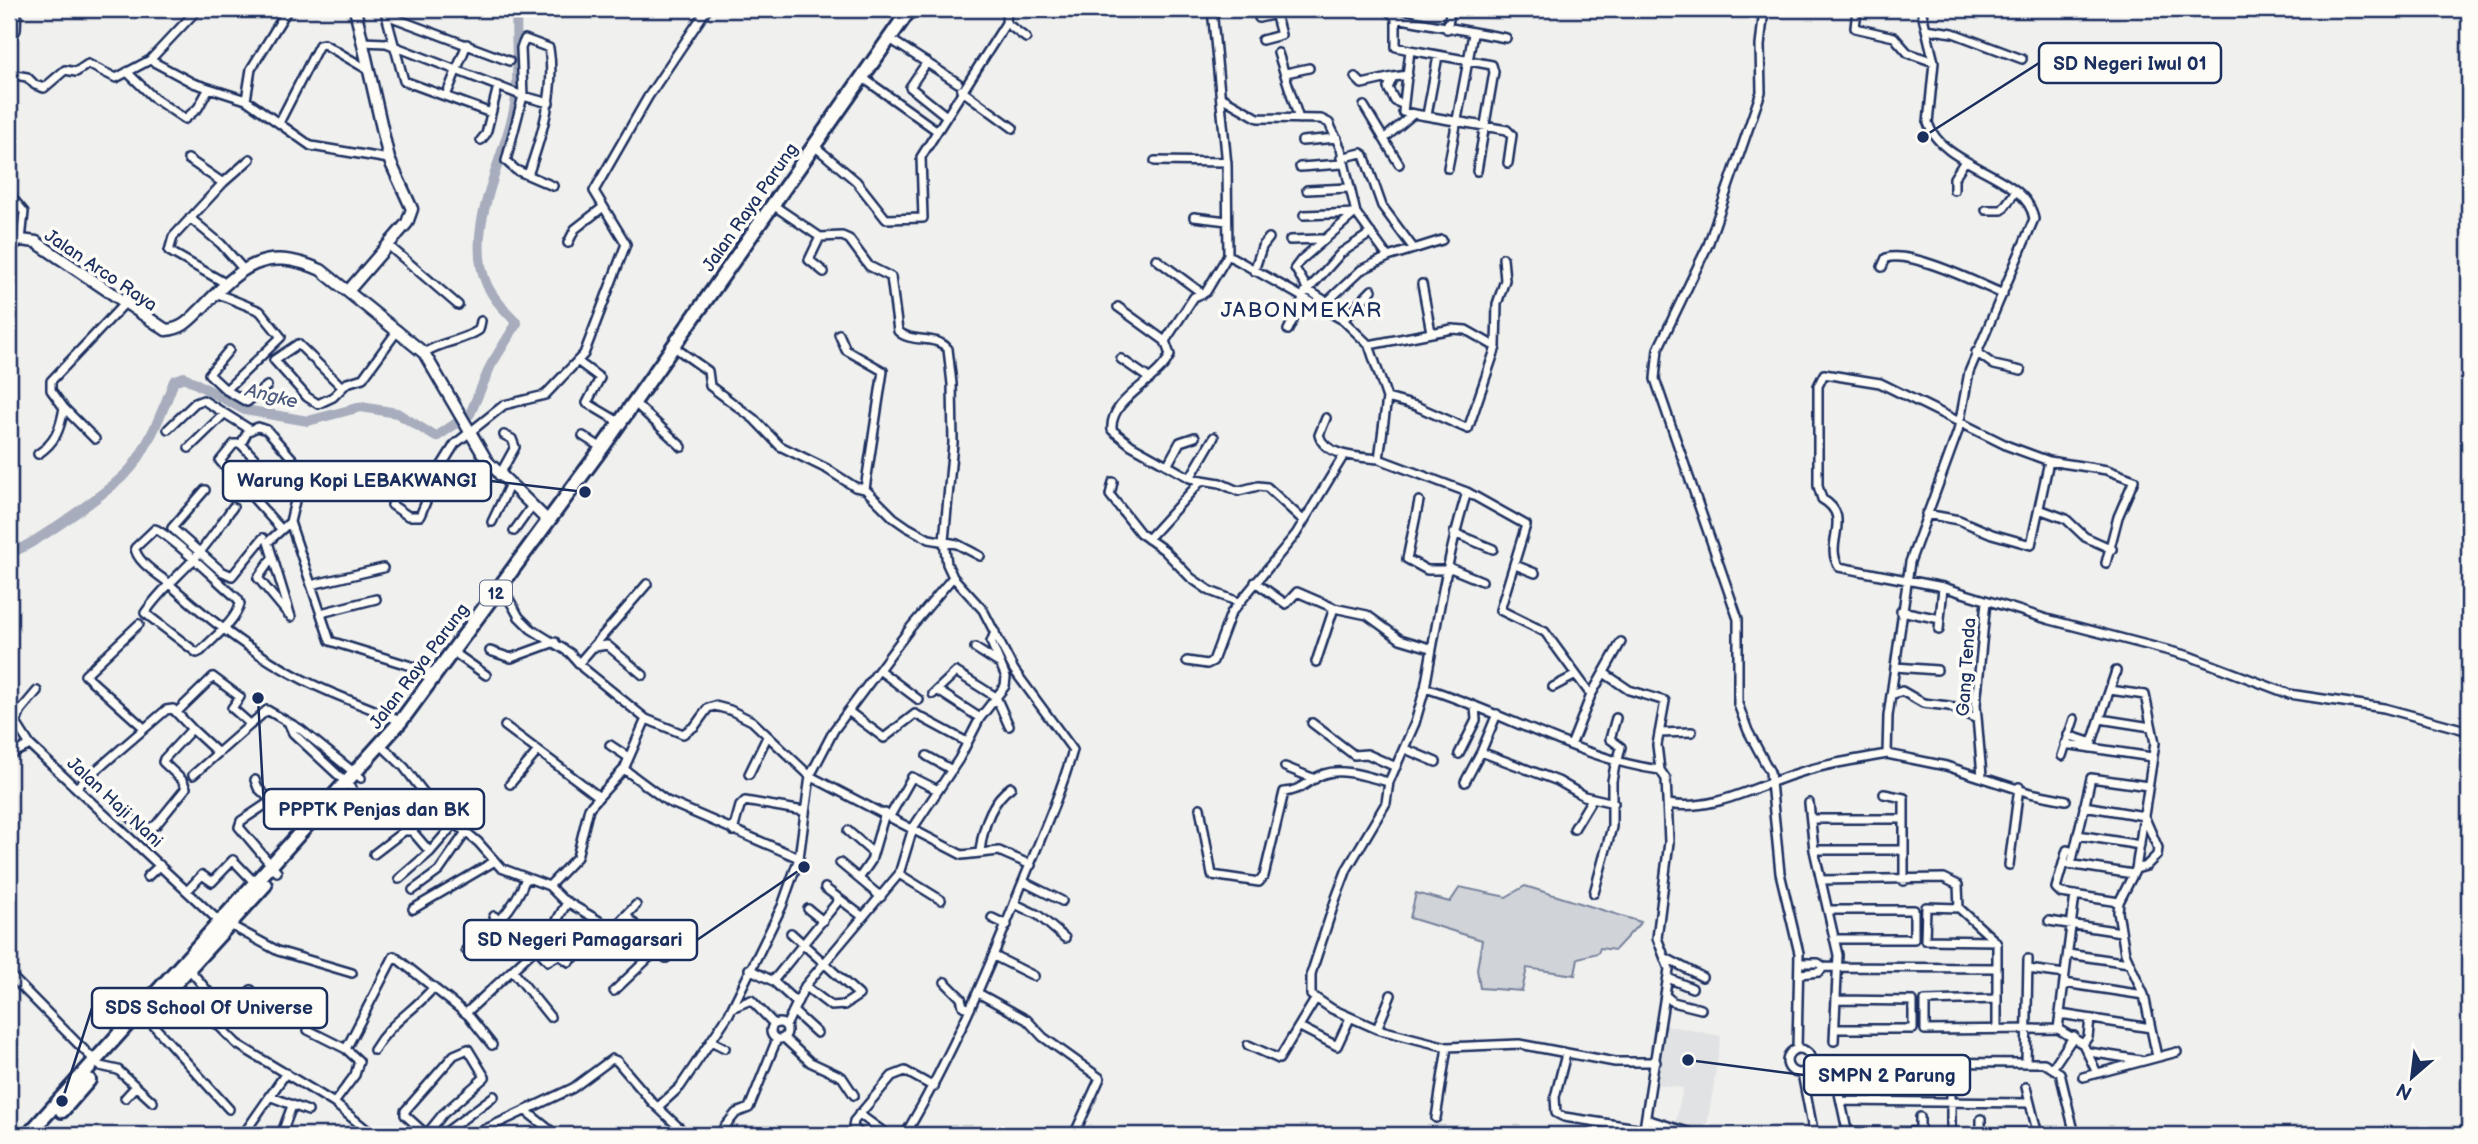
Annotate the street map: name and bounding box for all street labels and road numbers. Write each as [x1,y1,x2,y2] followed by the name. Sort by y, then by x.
[698,139,803,276] street label: Jalan Raya Parung
[41,225,161,316] street label: Jalan Arco Raya
[480,580,512,606] road number: 12
[365,599,473,733] street label: Jalan Raya Parung
[1953,617,1980,717] street label: Gang Tenda
[62,753,167,852] street label: Jalan Haji Nani

